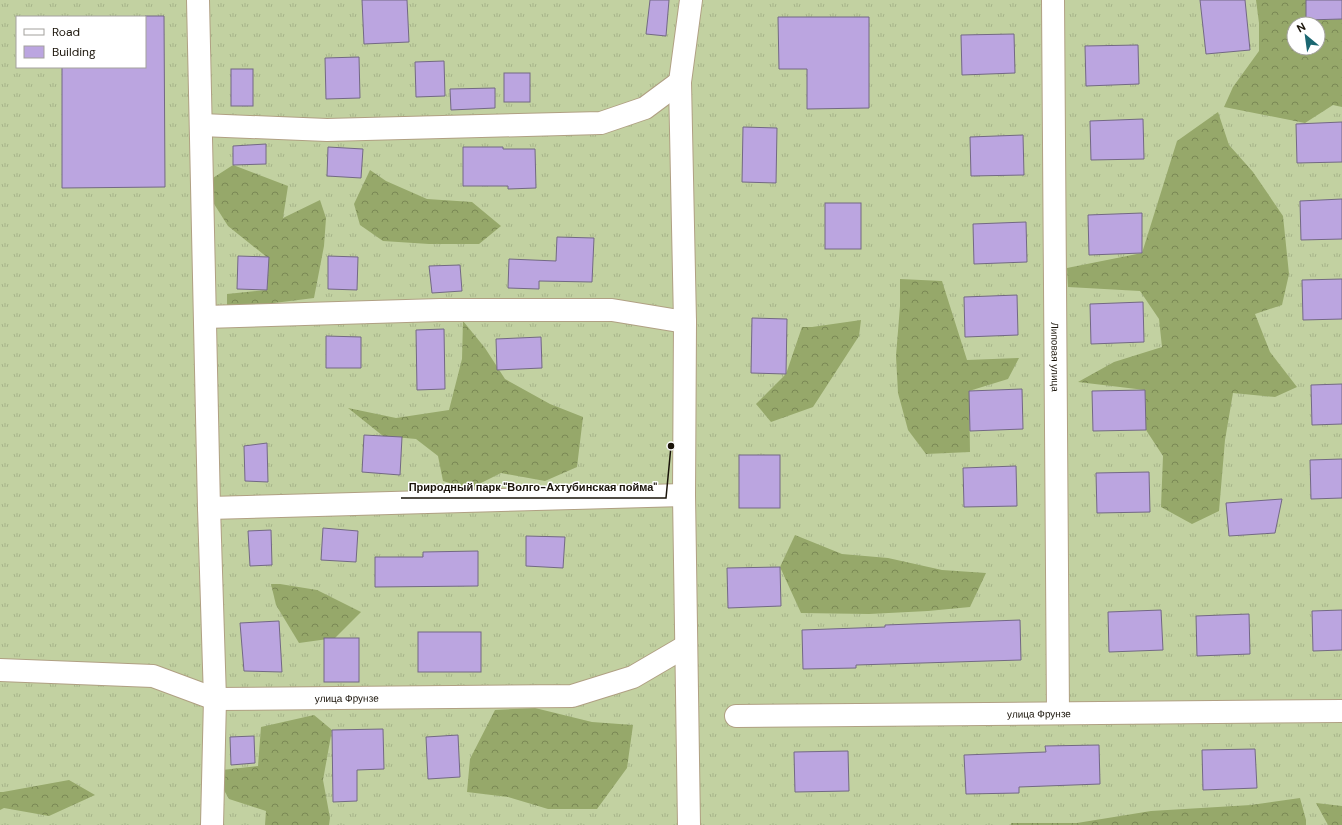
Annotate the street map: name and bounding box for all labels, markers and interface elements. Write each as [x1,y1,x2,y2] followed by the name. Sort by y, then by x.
[16,16,146,68] legend
[1286,16,1326,56] north arrow
[1294,19,1308,35] text: N
[52,24,80,40] text: Road
[52,44,96,60] text: Building
[1049,322,1062,392] street label: Липовая улица
[401,475,666,498] callout: Природный парк "Волго-Ахтубинская пойма"
[409,480,657,494] text: Природный парк "Волго-Ахтубинская пойма"
[315,691,379,705] street label: улица Фрунзе
[1007,707,1071,720] street label: улица Фрунзе

